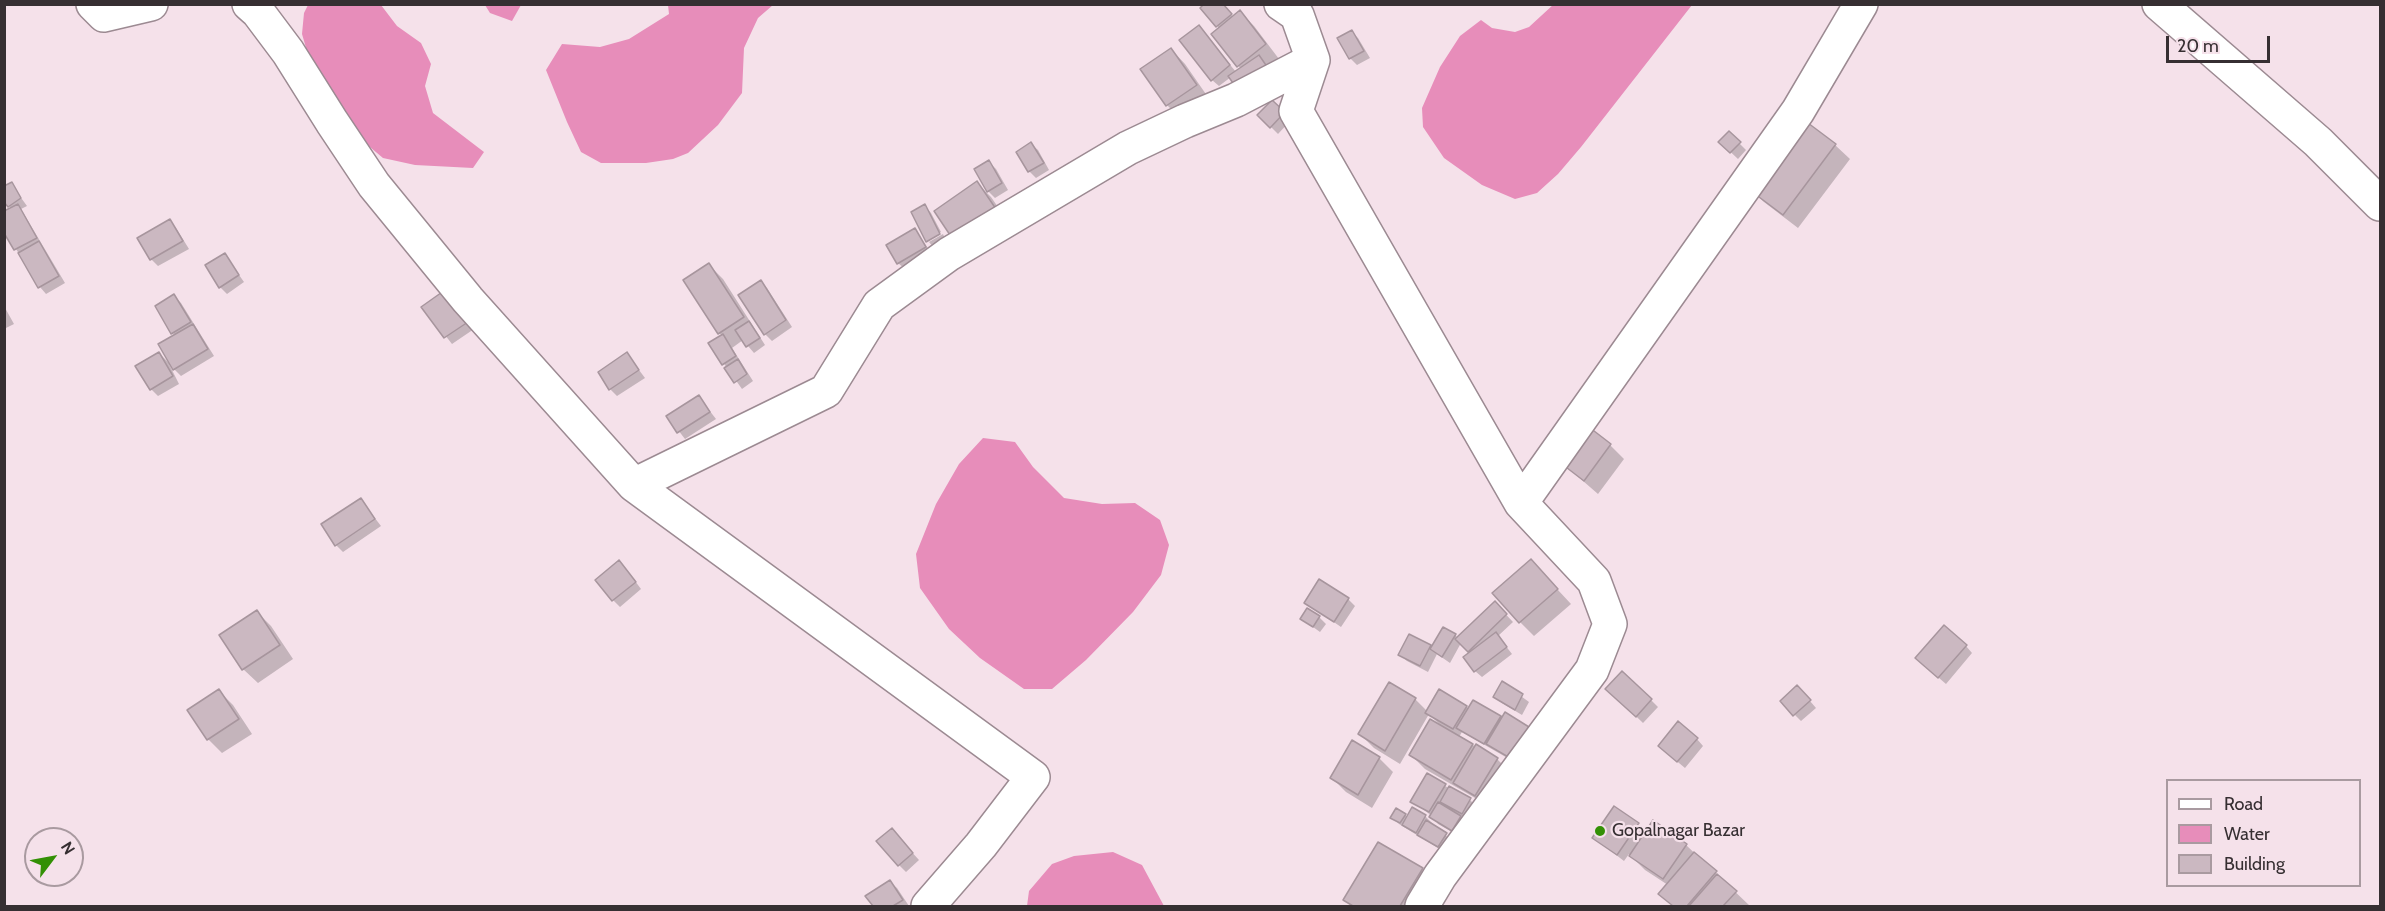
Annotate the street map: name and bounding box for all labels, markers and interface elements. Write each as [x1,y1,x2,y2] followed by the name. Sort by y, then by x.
[2169,24,2272,62] scale bar
[2177,35,2219,57] text: 20 m
[2166,779,2361,887] legend
[2224,793,2263,815] text: Road
[1612,820,1745,842] place label: Gopalnagar Bazar
[2224,823,2270,845] text: Water
[1593,824,1607,838] marker: Gopalnagar Bazar
[24,827,84,887] north arrow
[57,838,79,858] text: N
[2224,853,2285,875] text: Building

